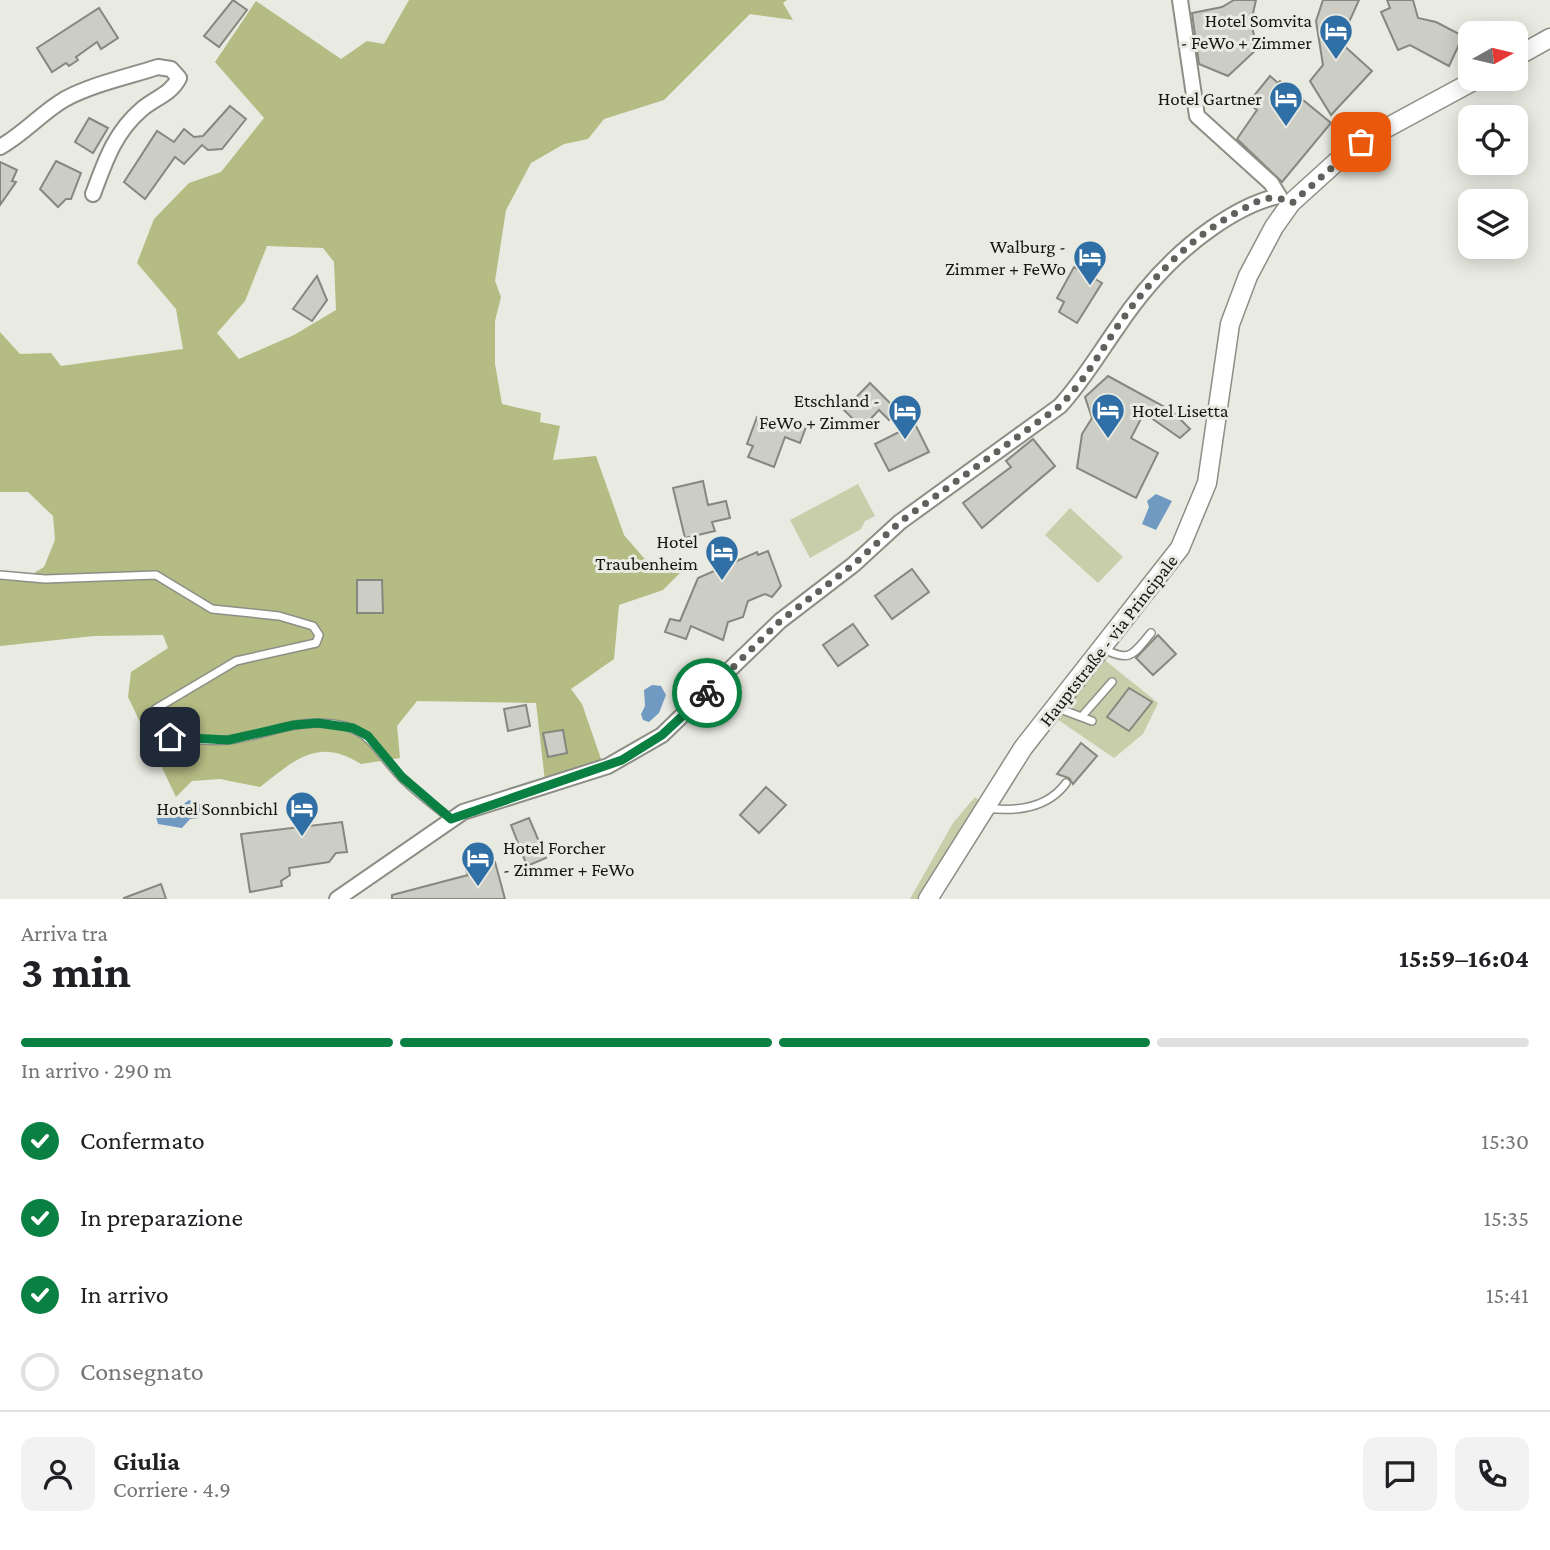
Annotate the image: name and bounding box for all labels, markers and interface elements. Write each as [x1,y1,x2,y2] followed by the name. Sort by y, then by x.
[1181,10,1312,53] place label: Hotel Somvita - FeWo + Zimmer
[1317,12,1355,61] hotel icon: Hotel Somvita - FeWo + Zimmer
[1458,21,1528,91] north arrow
[1458,21,1528,259] map controls
[1267,79,1305,128] hotel icon: Hotel Gartner
[1158,88,1262,109] place label: Hotel Gartner
[1458,105,1528,175] button: locate
[1331,112,1391,172] pin
[1342,123,1380,161] icon: bag
[1458,189,1528,259] button: layers
[945,236,1066,279] place label: Walburg - Zimmer + FeWo
[1071,238,1109,287] hotel icon: Walburg - Zimmer + FeWo
[759,390,880,433] place label: Etschland - FeWo + Zimmer
[1089,391,1127,440] hotel icon: Hotel Lisetta
[886,392,924,441] hotel icon: Etschland - FeWo + Zimmer
[1132,400,1229,421] place label: Hotel Lisetta
[595,531,698,574] place label: Hotel Traubenheim
[703,533,741,582] hotel icon: Hotel Traubenheim
[1035,550,1182,730] street label: Hauptstraße - via Principale
[672,658,742,728] courier
[688,674,726,712] icon: bike
[140,707,200,767] pin
[151,718,189,756] icon: home
[283,789,321,838] hotel icon: Hotel Sonnbichl
[157,798,278,819] place label: Hotel Sonnbichl
[503,837,635,880] place label: Hotel Forcher - Zimmer + FeWo
[459,839,497,888] hotel icon: Hotel Forcher - Zimmer + FeWo
[21,920,108,946] text: Arriva tra
[1399,944,1529,973] text: 15:59–16:04
[21,946,131,997] text: 3 min
[21,1057,172,1083] text: In arrivo · 290 m
[21,1122,59,1160] icon: check
[80,1126,205,1155] text: Confermato
[1481,1128,1529,1154] text: 15:30
[21,1199,59,1237] icon: check
[80,1203,243,1232] text: In preparazione
[1483,1205,1529,1231] text: 15:35
[21,1276,59,1314] icon: check
[80,1280,169,1309] text: In arrivo
[1486,1282,1529,1308] text: 15:41
[80,1357,204,1386] text: Consegnato
[21,1437,95,1511] button: person
[1363,1437,1437,1511] button: chat
[1455,1437,1529,1511] button: phone
[113,1447,180,1476] text: Giulia
[113,1476,231,1502] text: Corriere · 4.9

